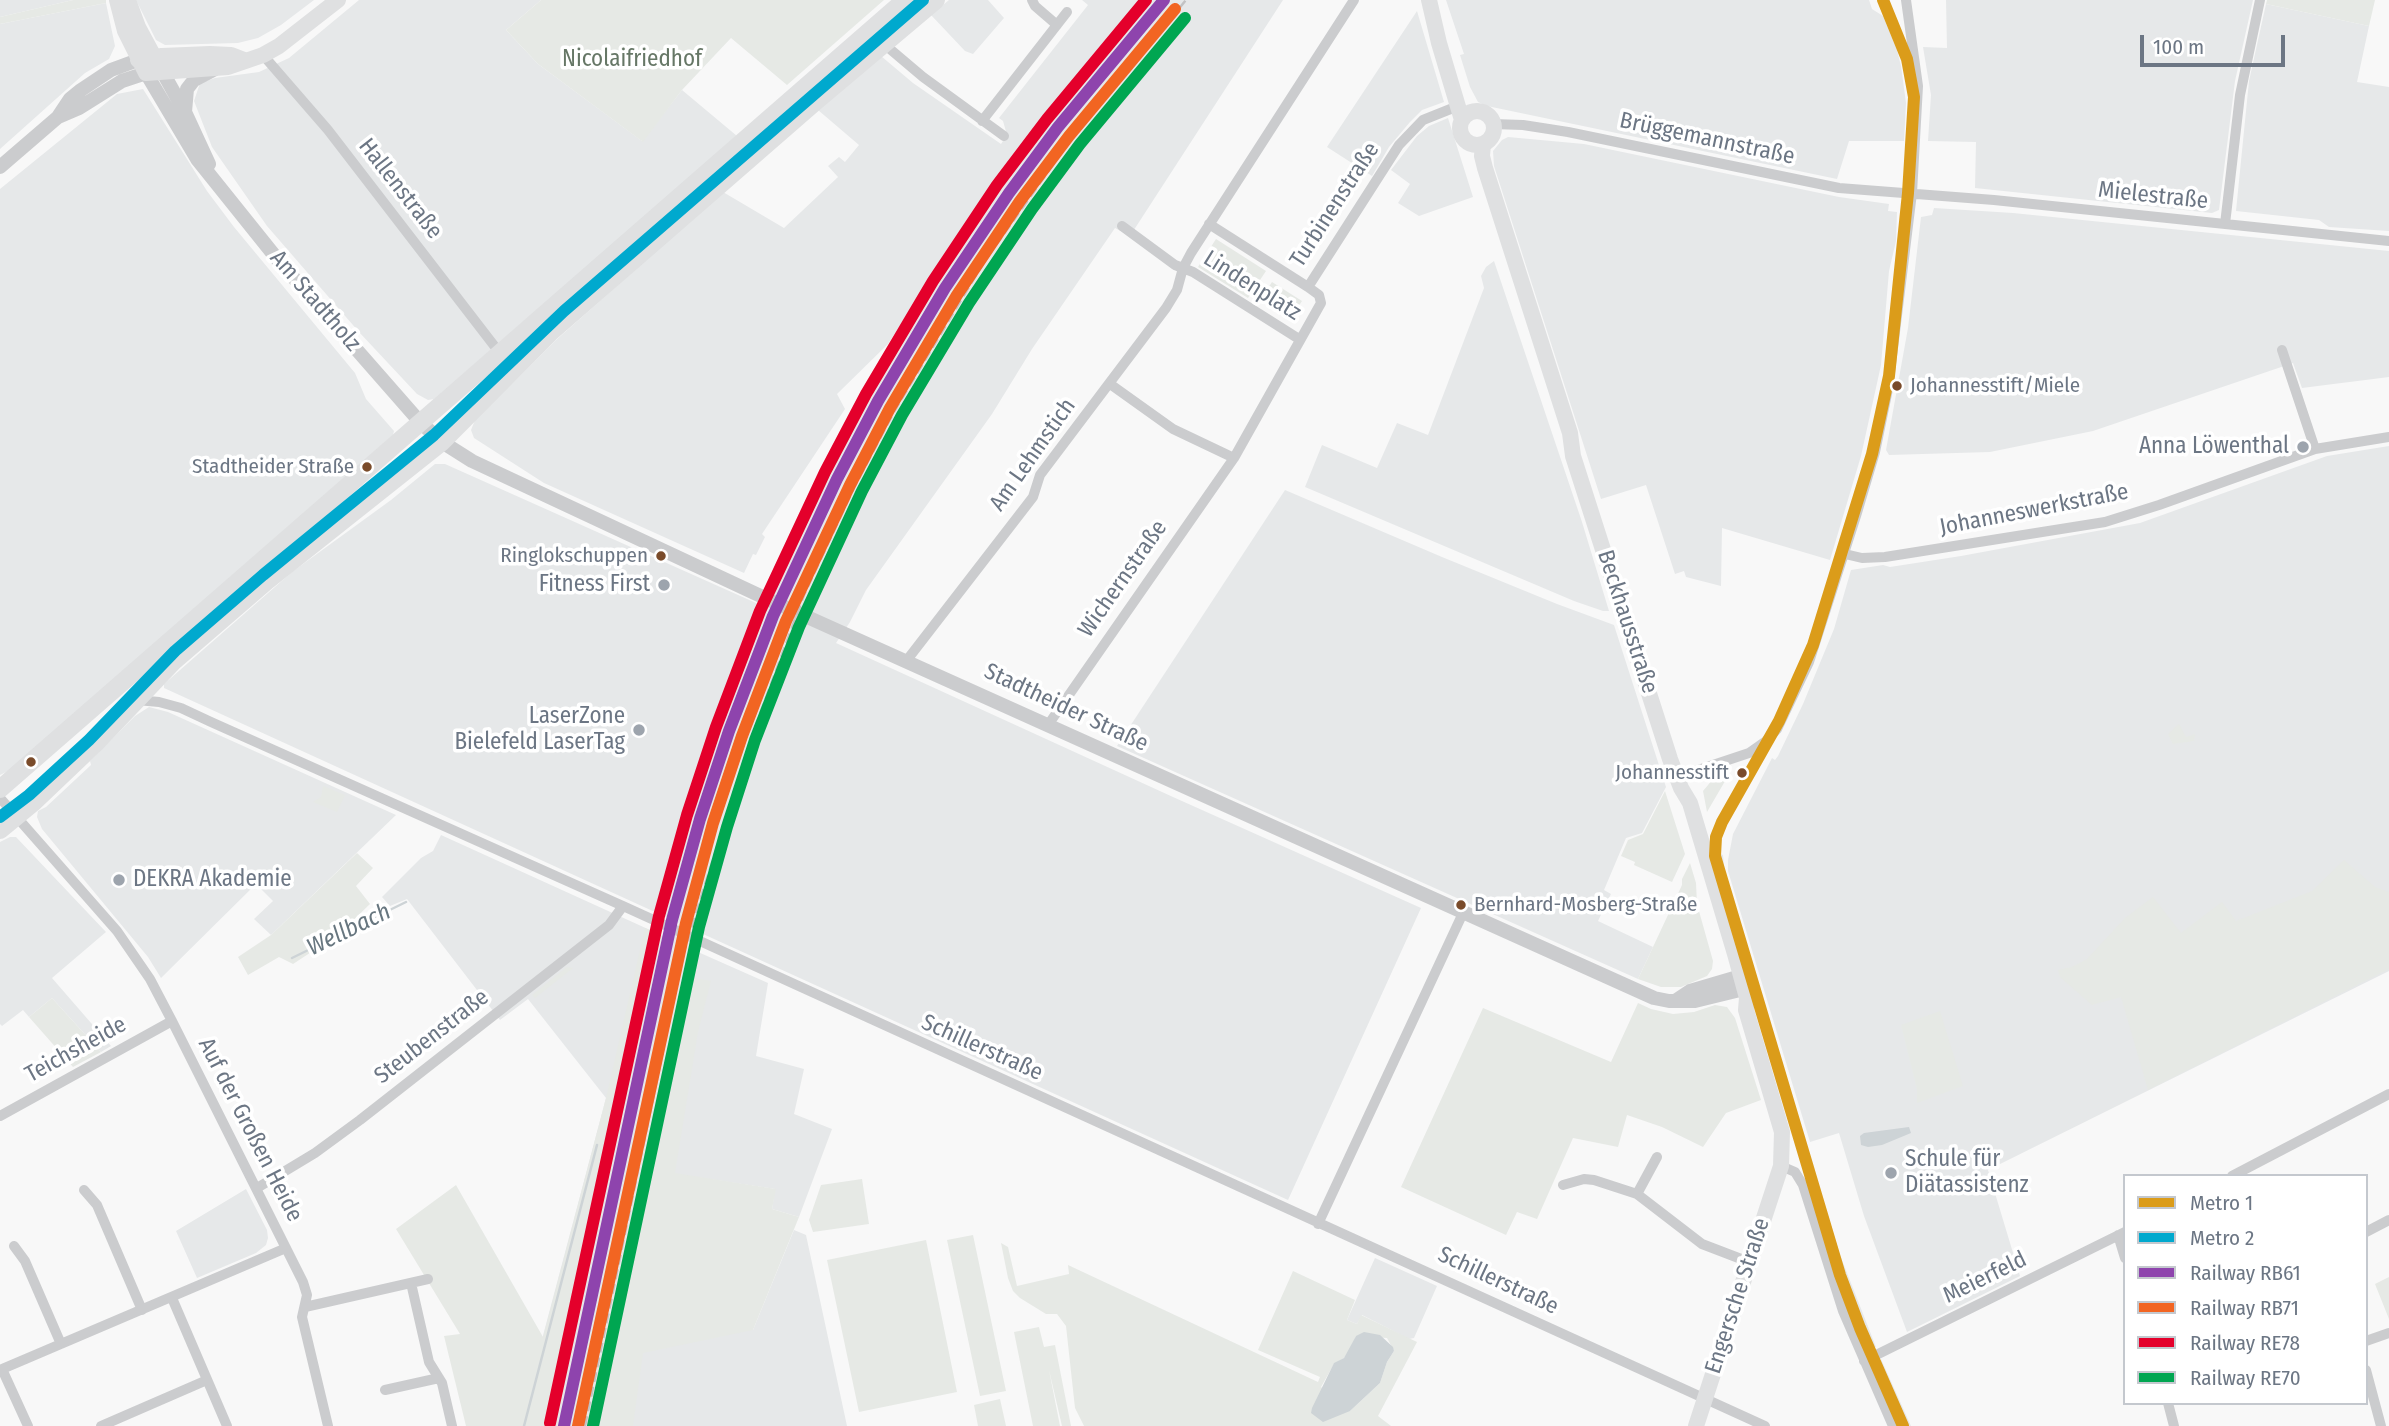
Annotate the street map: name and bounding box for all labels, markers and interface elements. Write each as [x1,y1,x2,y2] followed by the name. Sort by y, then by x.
[2144,21,2289,65] scale bar
[2153,34,2204,60] text: 100 m
[562,46,702,74] park label: Nicolaifriedhof
[1617,107,1797,171] street label: Brüggemannstraße
[352,133,448,245] street label: Hallenstraße
[1284,138,1386,272] street label: Turbinenstraße
[2097,177,2209,215] street label: Mielestraße
[264,245,366,357] street label: Am Stadtholz
[1198,245,1306,327] street label: Lindenplatz
[1910,373,2080,399] place label: Johannesstift/Miele
[1890,379,1904,393] marker: Johannesstift/Miele
[984,393,1082,517] street label: Am Lehmstich
[2139,433,2289,461] place label: Anna Löwenthal
[2295,439,2311,455] marker: Anna Löwenthal
[192,454,354,480] place label: Stadtheider Straße
[360,460,374,474] marker: Stadtheider Straße
[1937,478,2131,542] street label: Johanneswerkstraße
[1073,515,1173,643] street label: Wichernstraße
[500,543,648,569] place label: Ringlokschuppen
[1591,547,1663,697] street label: Beckhausstraße
[654,549,668,563] marker: Ringlokschuppen
[539,571,650,599] place label: Fitness First
[656,577,672,593] marker: Fitness First
[980,658,1152,758] street label: Stadtheider Straße
[454,703,625,757] place label: LaserZone Bielefeld LaserTag
[631,722,647,738] marker: LaserZone Bielefeld LaserTag
[24,755,38,769] unlabelled marker
[1615,760,1729,786] place label: Johannesstift
[1735,766,1749,780] marker: Johannesstift
[133,866,292,894] place label: DEKRA Akademie
[111,872,127,888] marker: DEKRA Akademie
[1474,892,1697,918] place label: Bernhard-Mosberg-Straße
[302,897,396,963] water label: Wellbach
[1454,898,1468,912] marker: Bernhard-Mosberg-Straße
[369,984,495,1090] street label: Steubenstraße
[917,1009,1047,1087] street label: Schillerstraße
[21,1011,131,1089] street label: Teichsheide
[192,1034,308,1226] street label: Auf der Großen Heide
[1905,1146,2029,1200] place label: Schule für Diätassistenz
[1883,1165,1899,1181] marker: Schule für Diätassistenz
[2123,1174,2368,1405] legend
[2190,1190,2253,1216] text: Metro 1
[1700,1215,1776,1377] street label: Engersche Straße
[2190,1225,2254,1251] text: Metro 2
[1433,1241,1563,1321] street label: Schillerstraße
[1939,1246,2031,1310] street label: Meierfeld
[2190,1260,2301,1286] text: Railway RB61
[2190,1295,2299,1321] text: Railway RB71
[2190,1330,2300,1356] text: Railway RE78
[2190,1365,2301,1391] text: Railway RE70

